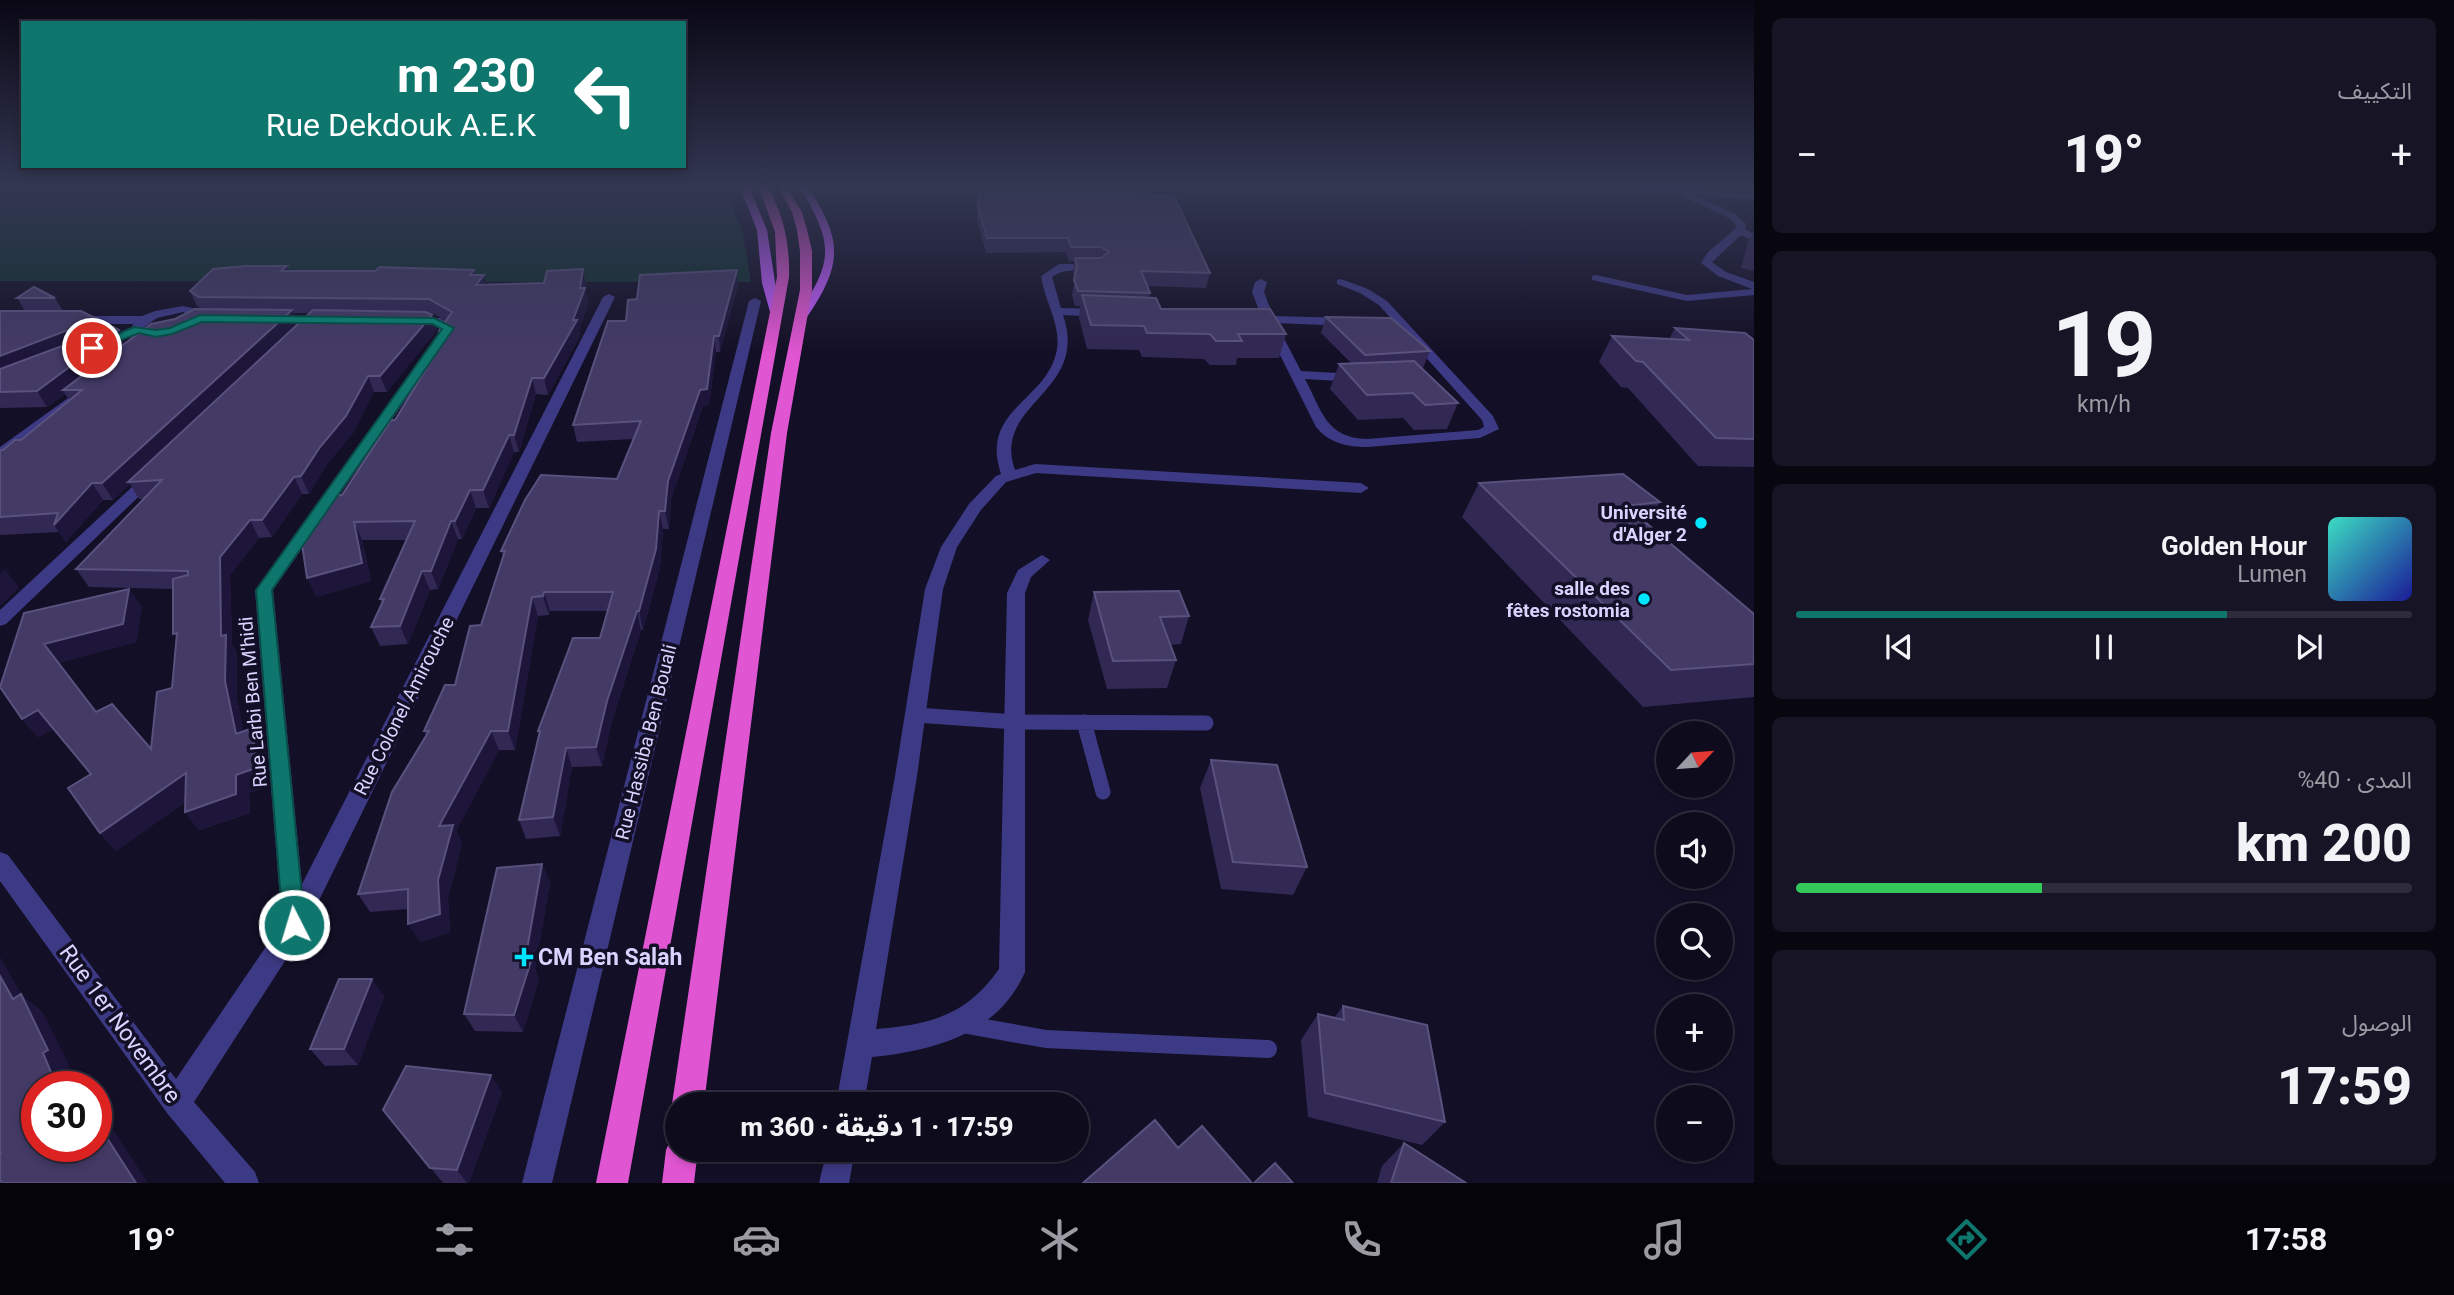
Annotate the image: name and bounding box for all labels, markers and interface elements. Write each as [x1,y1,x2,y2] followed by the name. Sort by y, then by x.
[397,47,536,104] text: 230 m
[560,49,651,140] icon: left
[2338,78,2412,105] text: التكييف
[266,106,536,144] text: Rue Dekdouk A.E.K
[2064,124,2144,185] text: 19°
[1796,133,1818,177] text: −
[2390,133,2412,177] text: +
[2052,292,2156,398] text: 19
[62,318,122,378] pin
[73,329,111,367] icon: arrive
[2077,391,2131,418] text: km/h
[1601,501,1687,546] place label: Université d'Alger 2
[1693,515,1709,531] marker: Université d'Alger 2
[2161,531,2307,561] text: Golden Hour
[2237,561,2307,588] text: Lumen
[1506,577,1630,622] place label: salle des fêtes rostomia
[1636,591,1652,607] marker: salle des fêtes rostomia
[349,613,459,799] street label: Rue Colonel Amirouche
[234,616,272,788] street label: Rue Larbi Ben M'hidi
[1880,628,1918,666] icon: previous
[2085,628,2123,666] icon: pause
[2290,628,2328,666] icon: next
[611,642,681,842] street label: Rue Hassiba Ben Bouali
[1656,721,1732,798] north arrow
[1656,721,1733,1162] map controls
[2297,767,2412,794] text: المدى · 40%
[1656,812,1733,889] button: sound
[2236,813,2412,874] text: 200 km
[257,888,331,962] position arrow
[1656,903,1733,980] button: search
[54,940,186,1108] street label: Rue 1er Novembre
[538,944,682,971] place label: CM Ben Salah
[516,949,532,965] marker: CM Ben Salah
[1656,994,1733,1071] button: +
[2342,1010,2412,1037] text: الوصول
[2277,1056,2412,1117] text: 17:59
[21,1071,112,1162] speed limit sign: 30
[1656,1085,1733,1162] button: −
[741,1112,1013,1142] text: 17:59 · 1 دقيقة · 360 m
[430,1215,479,1264] icon: filters
[732,1215,781,1264] icon: car
[1035,1215,1084,1264] icon: climate
[1337,1215,1386,1264] icon: phone
[1640,1215,1689,1264] icon: music
[1942,1215,1991,1264] icon: directions
[127,1220,176,1258] text: 19°
[2245,1220,2327,1258] text: 17:58

